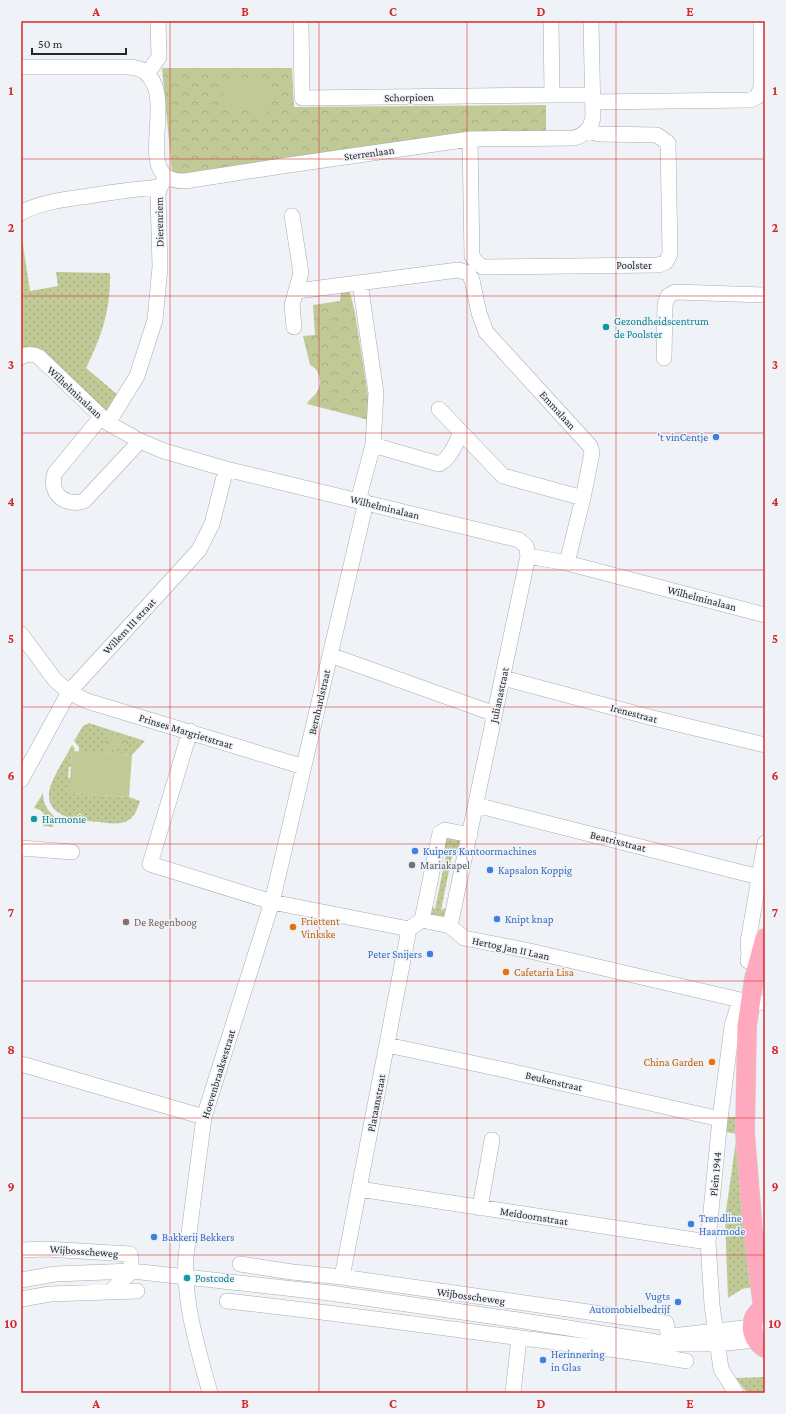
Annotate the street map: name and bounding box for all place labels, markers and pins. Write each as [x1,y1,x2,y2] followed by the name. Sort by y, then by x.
[614,315,709,340] place label: Gezondheidscentrum de Poolster
[601,322,611,332] marker: Gezondheidscentrum de Poolster
[658,431,708,444] place label: 't vinCentje
[711,432,721,442] marker: 't vinCentje
[42,813,86,825] place label: Harmonie
[29,814,39,824] marker: Harmonie
[423,845,537,858] place label: Kuipers Kantoormachines
[410,846,420,856] marker: Kuipers Kantoormachines
[420,859,470,872] place label: Mariakapel
[407,860,417,870] marker: Mariakapel
[498,864,573,877] place label: Kapsalon Koppig
[485,865,495,875] marker: Kapsalon Koppig
[505,913,554,926] place label: Knipt knap
[492,914,502,924] marker: Knipt knap
[301,915,340,940] place label: Friettent Vinkske
[134,916,198,929] place label: De Regenboog
[121,917,131,927] marker: De Regenboog
[288,922,298,932] marker: Friettent Vinkske
[368,948,422,961] place label: Peter Snijers
[425,949,435,959] marker: Peter Snijers
[514,966,574,978] place label: Cafetaria Lisa
[501,967,511,977] marker: Cafetaria Lisa
[643,1056,704,1068] place label: China Garden
[707,1057,717,1067] marker: China Garden
[699,1212,745,1237] place label: Trendline Haarmode
[686,1219,696,1229] marker: Trendline Haarmode
[162,1231,234,1244] place label: Bakkerij Bekkers
[149,1232,159,1242] marker: Bakkerij Bekkers
[195,1272,234,1284] place label: Postcode
[182,1273,192,1283] marker: Postcode
[589,1290,671,1316] place label: Vugts Automobielbedrijf
[673,1297,683,1307] marker: Vugts Automobielbedrijf
[551,1348,605,1373] place label: Herinnering in Glas
[538,1355,548,1365] marker: Herinnering in Glas

